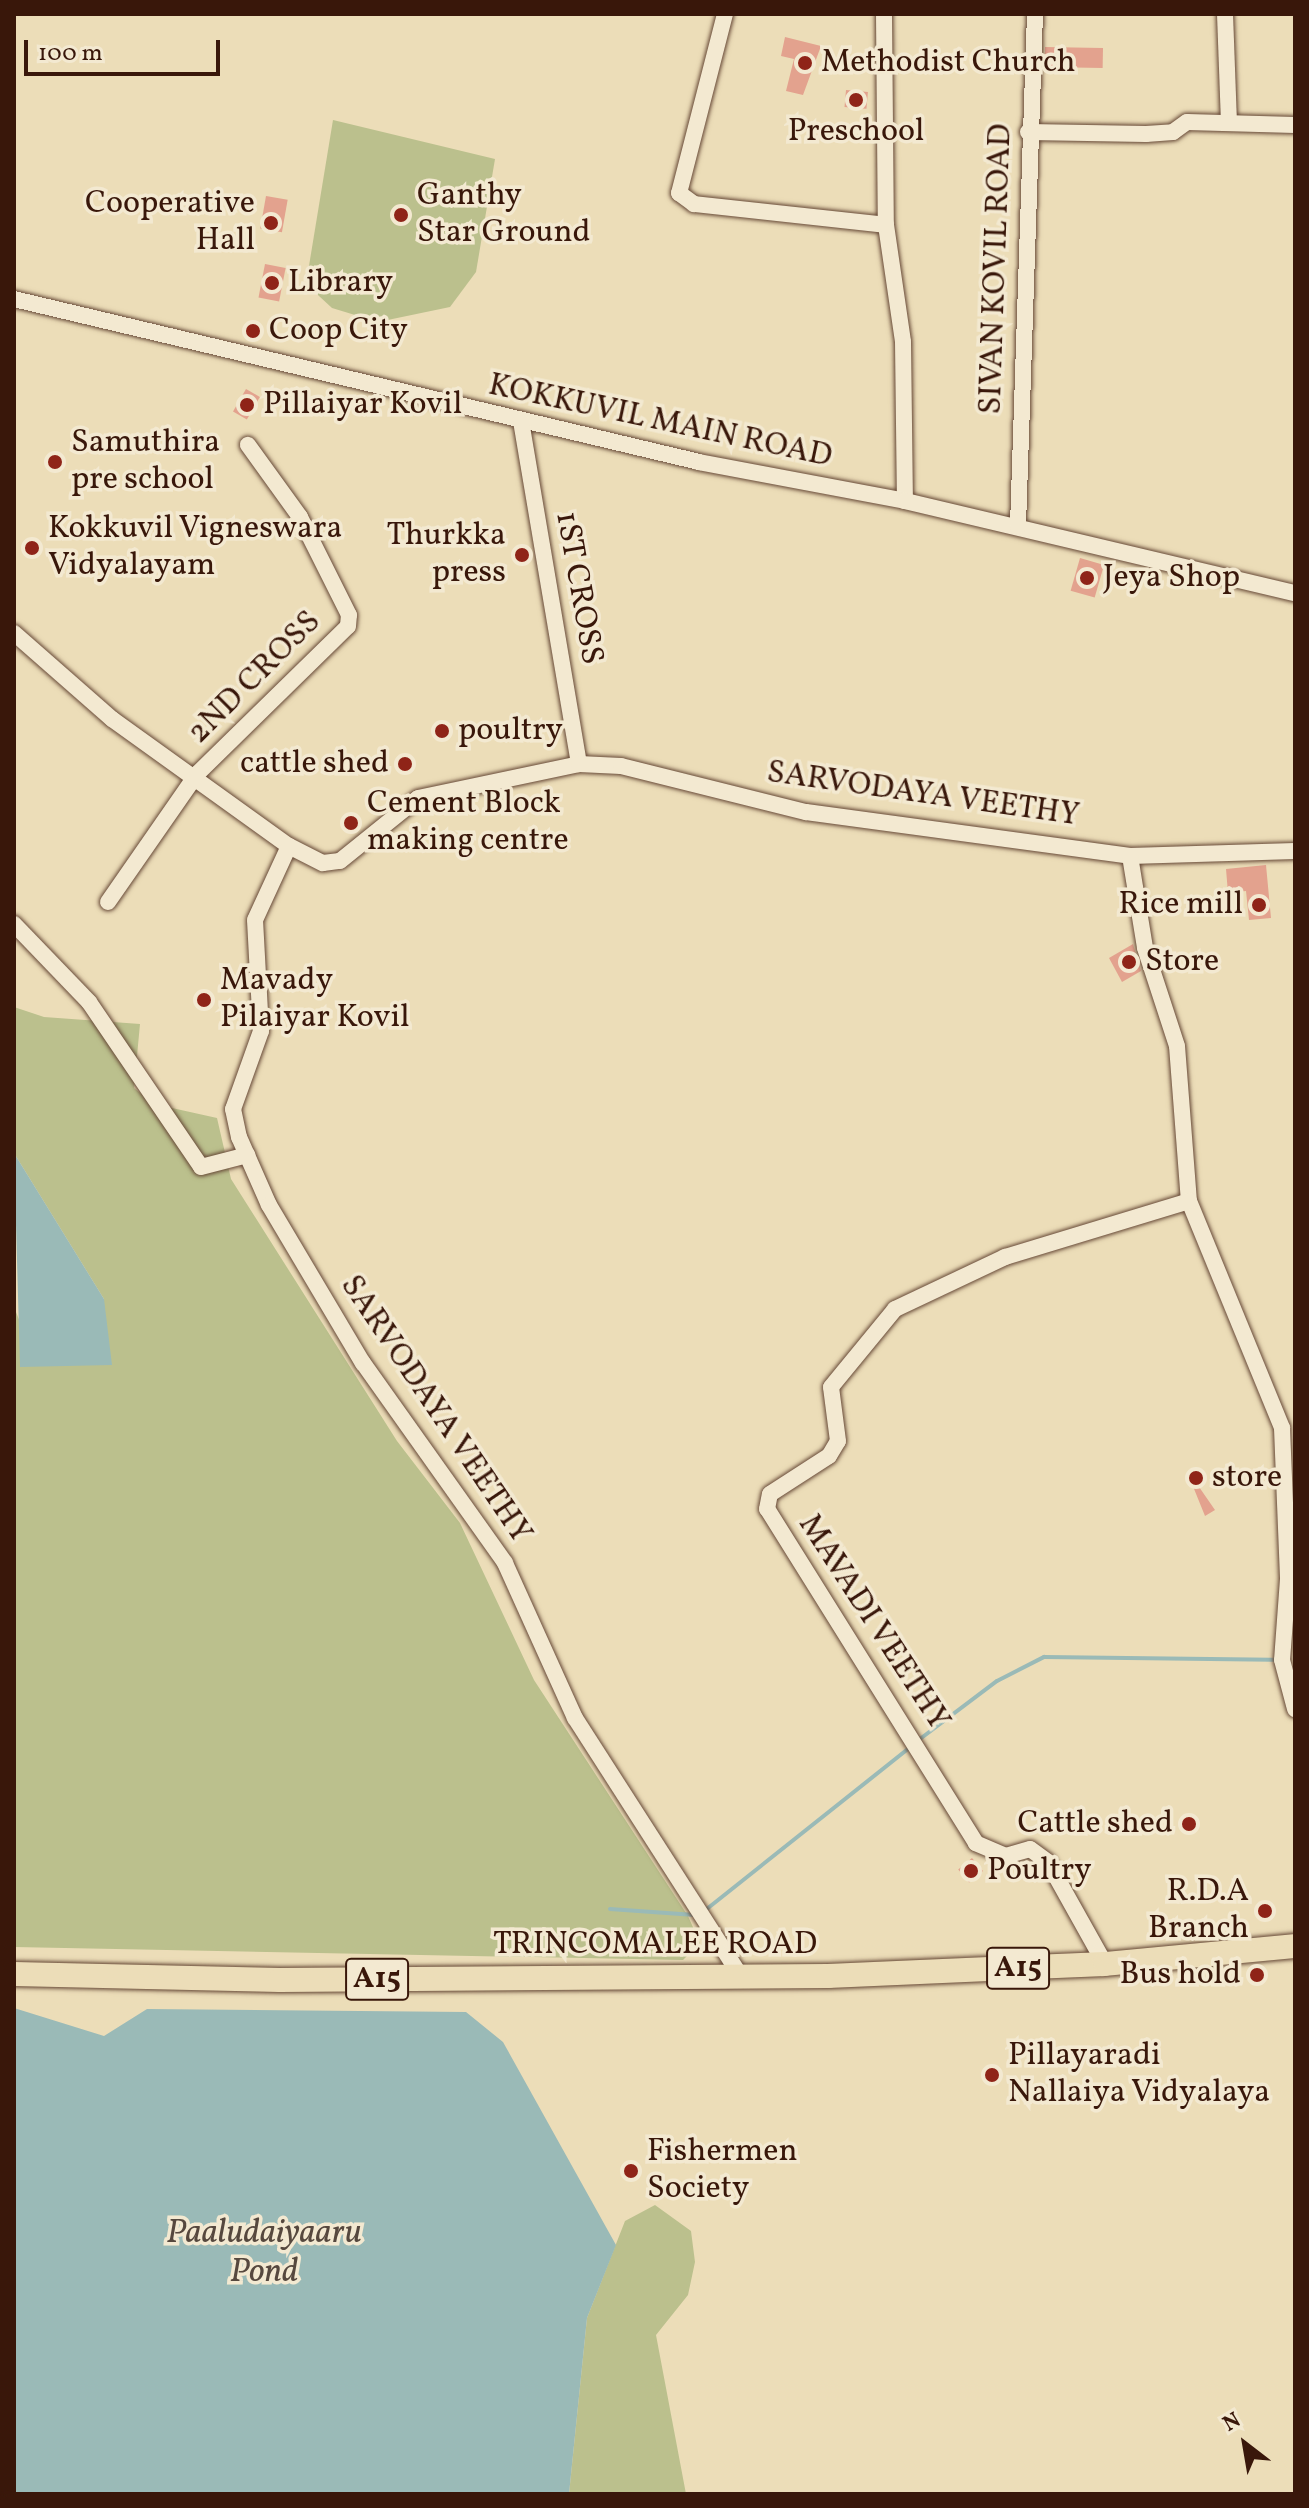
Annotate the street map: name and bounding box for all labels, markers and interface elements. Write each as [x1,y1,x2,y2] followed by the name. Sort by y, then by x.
[28,24,224,74] scale bar
[38,37,103,71] text: 100 m
[821,44,1076,82] place label: Methodist Church
[796,54,814,72] marker: Methodist Church
[847,91,865,109] marker: Preschool
[788,113,924,151] place label: Preschool
[973,123,1021,415] street label: SIVAN KOVIL ROAD
[417,178,591,253] place label: Ganthy Star Ground
[85,186,255,261] place label: Cooperative Hall
[392,206,410,224] marker: Ganthy Star Ground
[262,214,280,232] marker: Cooperative Hall
[288,264,393,302] place label: Library
[263,274,281,292] marker: Library
[269,312,408,350] place label: Coop City
[244,322,262,340] marker: Coop City
[485,367,835,477] street label: KOKKUVIL MAIN ROAD
[263,386,462,424] place label: Pillaiyar Kovil
[238,396,256,414] marker: Pillaiyar Kovil
[71,425,220,500] place label: Samuthira pre school
[46,453,64,471] marker: Samuthira pre school
[546,508,610,668] street label: 1ST CROSS
[48,511,343,586] place label: Kokkuvil Vigneswara Vidyalayam
[387,518,506,593] place label: Thurkka press
[23,539,41,557] marker: Kokkuvil Vigneswara Vidyalayam
[513,546,531,564] marker: Thurkka press
[1103,559,1240,597] place label: Jeya Shop
[1078,569,1096,587] marker: Jeya Shop
[181,604,329,752] street label: 2ND CROSS
[458,712,563,750] place label: poultry
[433,722,451,740] marker: poultry
[240,745,389,783] place label: cattle shed
[764,754,1082,836] street label: SARVODAYA VEETHY
[396,755,414,773] marker: cattle shed
[367,786,569,861] place label: Cement Block making centre
[342,814,360,832] marker: Cement Block making centre
[1119,886,1243,924] place label: Rice mill
[1250,896,1268,914] marker: Rice mill
[1145,943,1219,981] place label: Store
[1120,953,1138,971] marker: Store
[220,963,410,1038] place label: Mavady Pilaiyar Kovil
[195,991,213,1009] marker: Mavady Pilaiyar Kovil
[331,1268,539,1552] street label: SARVODAYA VEETHY
[1212,1459,1282,1497] place label: store
[1187,1469,1205,1487] marker: store
[789,1507,957,1739] street label: MAVADI VEETHY
[1017,1805,1173,1843] place label: Cattle shed
[1180,1815,1198,1833] marker: Cattle shed
[987,1852,1092,1890] place label: Poultry
[962,1862,980,1880] marker: Poultry
[1148,1874,1249,1949] place label: R.D.A Branch
[1256,1902,1274,1920] marker: R.D.A Branch
[493,1926,817,1964] street label: TRINCOMALEE ROAD
[986,1942,1050,1994] road number: A15
[345,1953,409,2005] road number: A15
[1120,1956,1241,1994] place label: Bus hold
[1248,1966,1266,1984] marker: Bus hold
[1008,2038,1271,2113] place label: Pillayaradi Nallaiya Vidyalaya
[983,2066,1001,2084] marker: Pillayaradi Nallaiya Vidyalaya
[647,2134,798,2209] place label: Fishermen Society
[622,2162,640,2180] marker: Fishermen Society
[166,2213,362,2292] water label: Paaludaiyaaru Pond
[1205,2404,1285,2484] north arrow
[1218,2406,1247,2440] text: N

